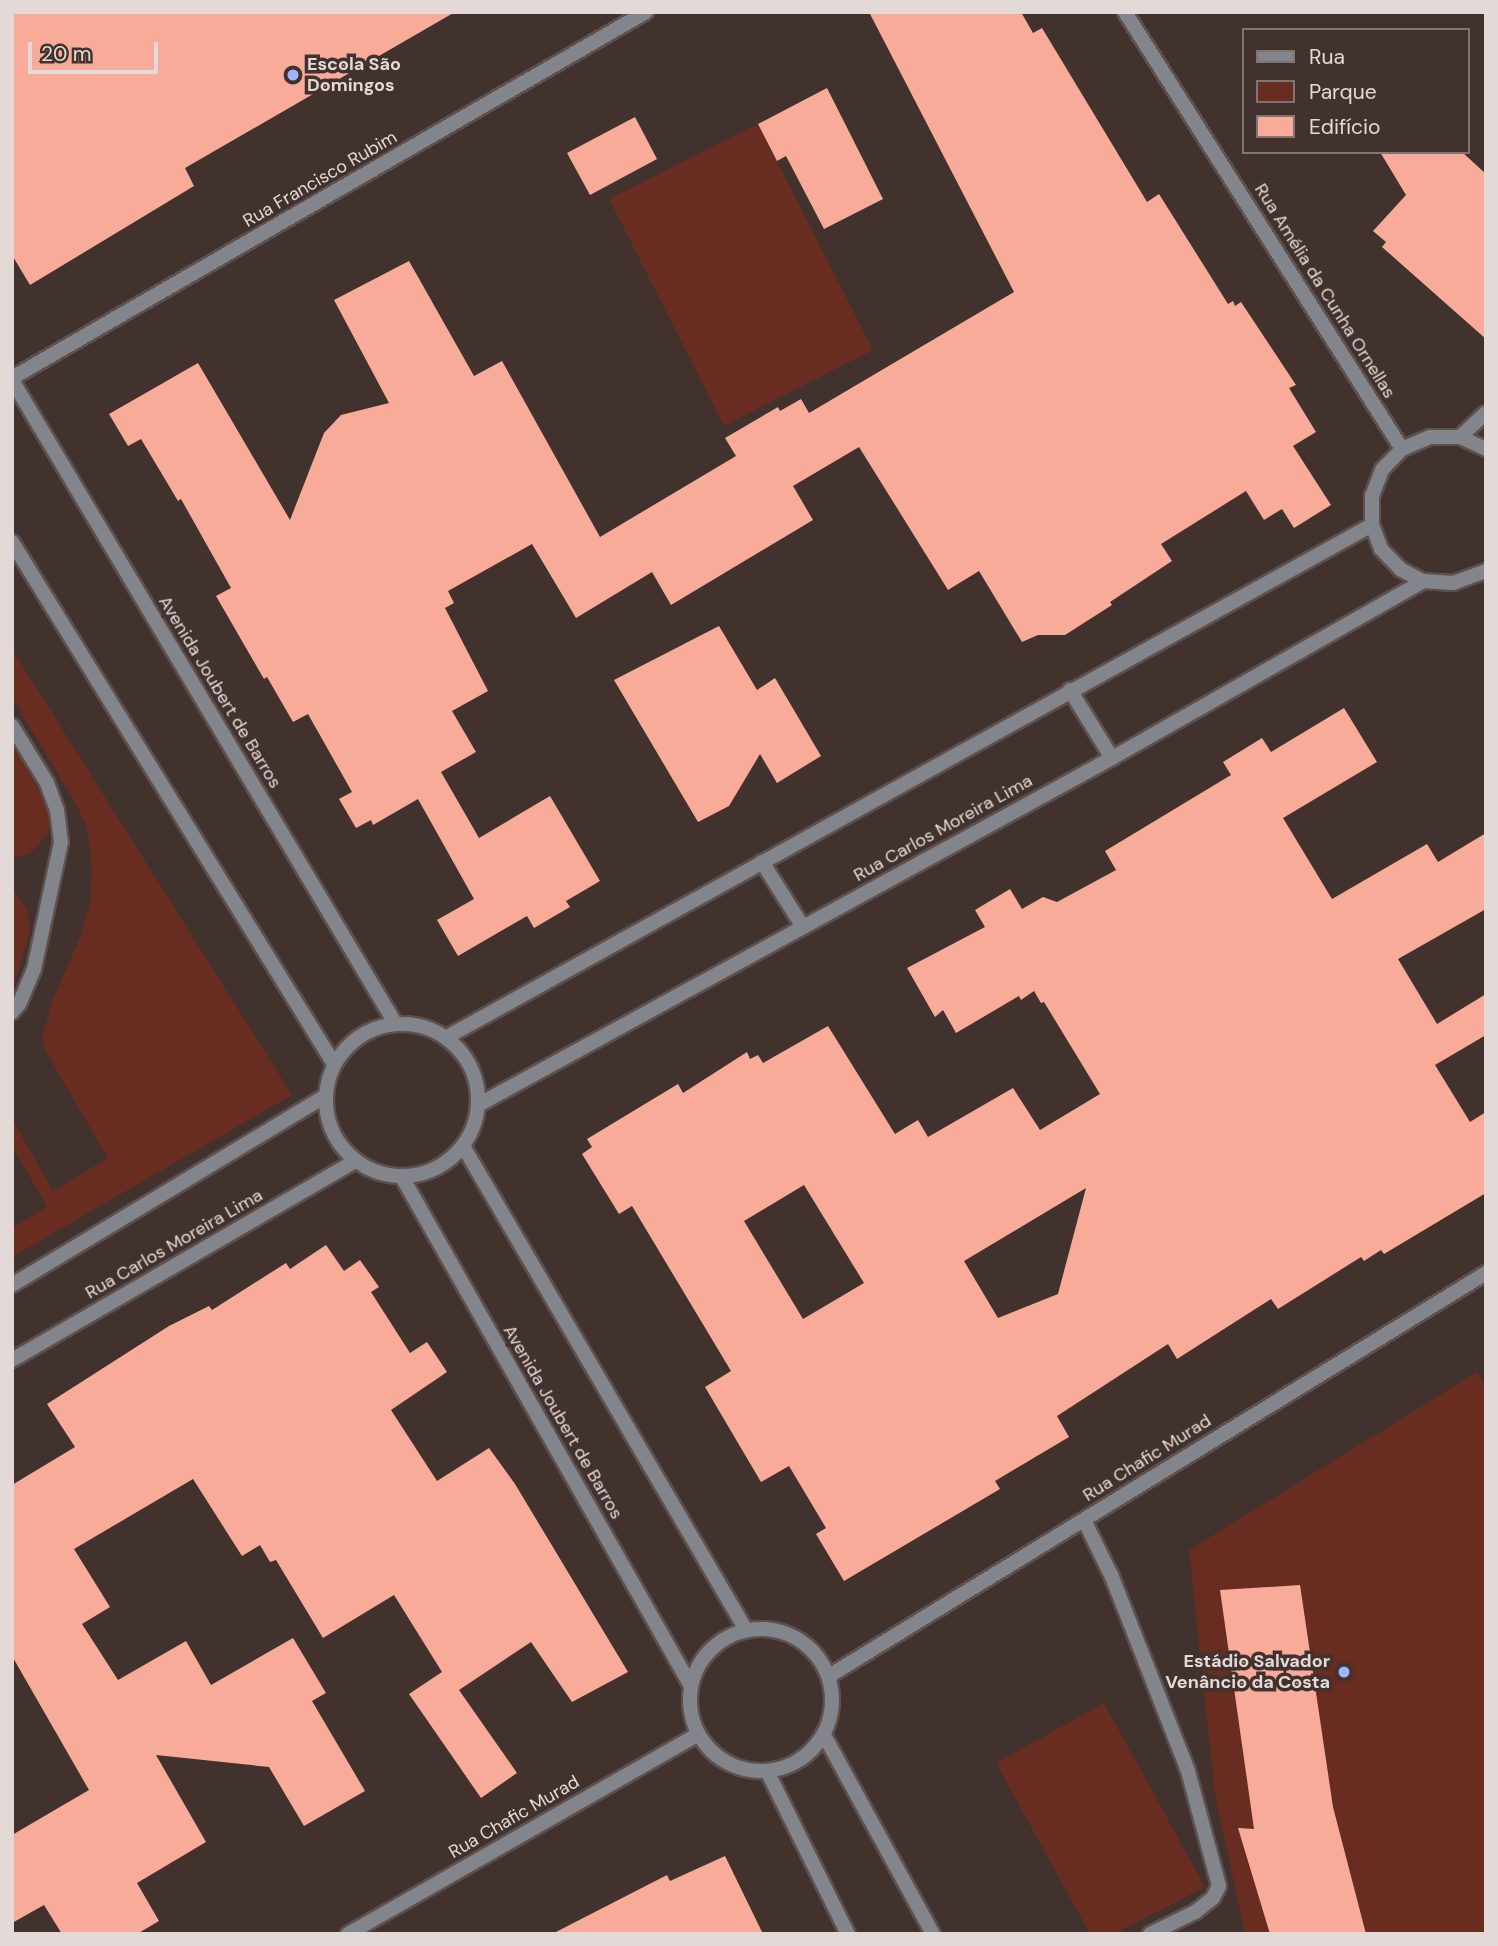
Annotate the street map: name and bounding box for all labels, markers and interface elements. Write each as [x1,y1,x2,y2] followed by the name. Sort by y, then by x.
[32,28,161,72] scale bar
[1242,28,1470,154] legend
[41,40,92,68] text: 20 m
[1309,43,1345,71] text: Rua
[307,54,401,96] place label: Escola São Domingos
[285,67,301,83] marker: Escola São Domingos
[1309,78,1377,106] text: Parque
[1309,113,1380,141] text: Edifício
[239,126,401,232] street label: Rua Francisco Rubim
[1250,180,1400,402] street label: Rua Amélia da Cunha Ornellas
[154,592,286,792] street label: Avenida Joubert de Barros
[850,770,1036,886] street label: Rua Carlos Moreira Lima
[82,1184,266,1304] street label: Rua Carlos Moreira Lima
[499,1321,627,1523] street label: Avenida Joubert de Barros
[1079,1410,1215,1506] street label: Rua Chafic Murad
[1165,1651,1330,1694] place label: Estádio Salvador Venâncio da Costa
[1336,1664,1352,1680] marker: Estádio Salvador Venâncio da Costa
[445,1771,583,1863] street label: Rua Chafic Murad

